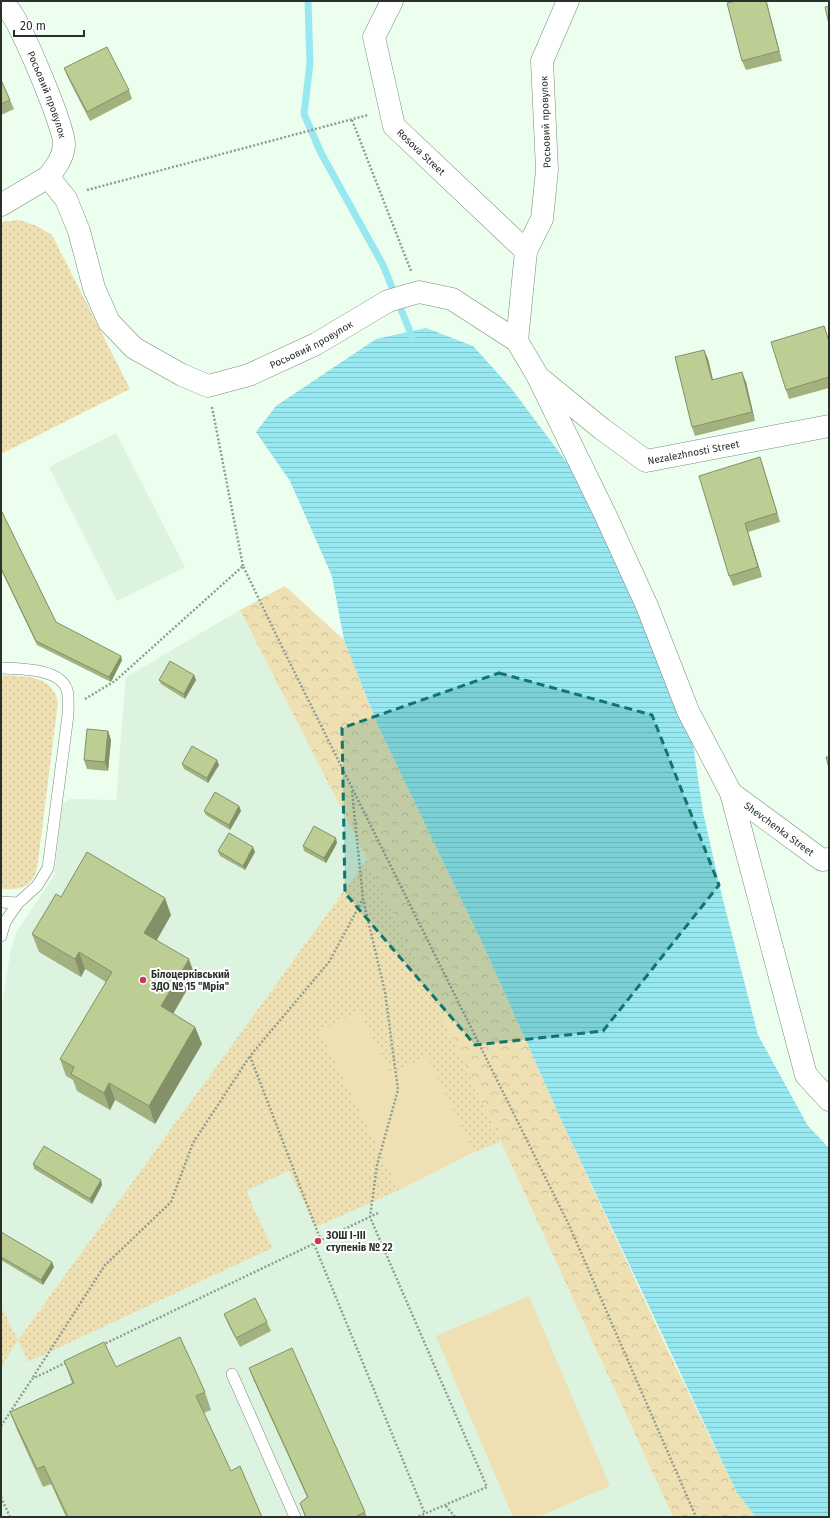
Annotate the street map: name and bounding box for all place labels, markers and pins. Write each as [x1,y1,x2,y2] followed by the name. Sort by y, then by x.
[150,969,230,993] place label: Білоцерківський ЗДО № 15 "Мрія"
[138,975,148,985] marker: Білоцерківський ЗДО № 15 "Мрія"
[325,1230,393,1254] place label: ЗОШ І-ІІІ ступенів № 22
[313,1236,323,1246] marker: ЗОШ І-ІІІ ступенів № 22

